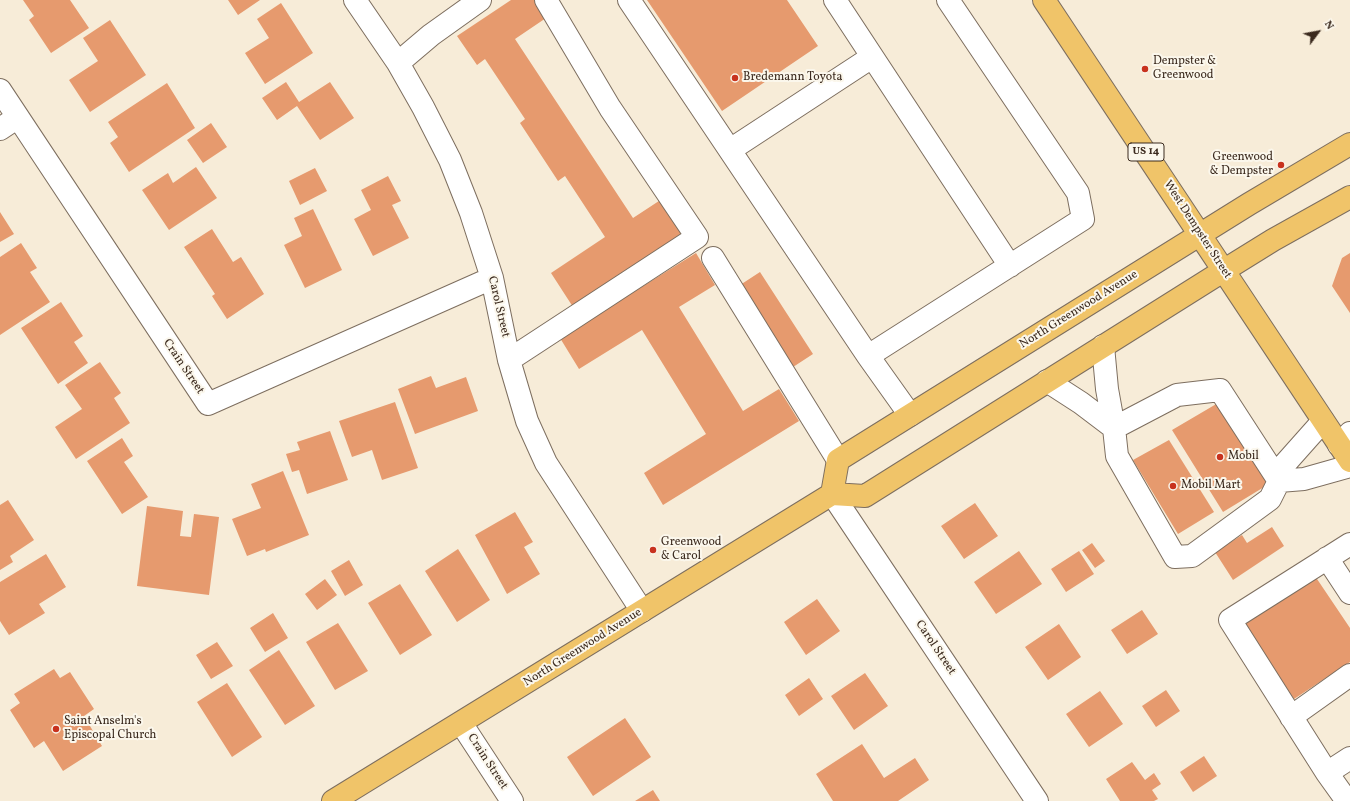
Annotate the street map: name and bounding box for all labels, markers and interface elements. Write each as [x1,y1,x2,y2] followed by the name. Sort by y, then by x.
[1298,12,1338,52] north arrow
[1320,18,1337,33] text: N
[1153,55,1216,83] place label: Dempster & Greenwood
[1140,64,1150,74] marker: Dempster & Greenwood
[743,71,842,85] place label: Bredemann Toyota
[730,73,740,83] marker: Bredemann Toyota
[1128,143,1164,161] road number: US 14
[1210,151,1273,179] place label: Greenwood & Dempster
[1276,160,1286,170] marker: Greenwood & Dempster
[1160,178,1234,282] street label: West Dempster Street
[1017,268,1141,352] street label: North Greenwood Avenue
[484,275,512,339] street label: Carol Street
[159,337,207,397] street label: Crain Street
[1228,450,1259,464] place label: Mobil
[1215,452,1225,462] marker: Mobil
[1181,479,1241,493] place label: Mobil Mart
[1168,481,1178,491] marker: Mobil Mart
[661,536,722,564] place label: Greenwood & Carol
[648,545,658,555] marker: Greenwood & Carol
[521,606,645,690] street label: North Greenwood Avenue
[912,618,958,678] street label: Carol Street
[64,715,156,743] place label: Saint Anselm's Episcopal Church
[51,724,61,734] marker: Saint Anselm's Episcopal Church
[464,731,510,793] street label: Crain Street

